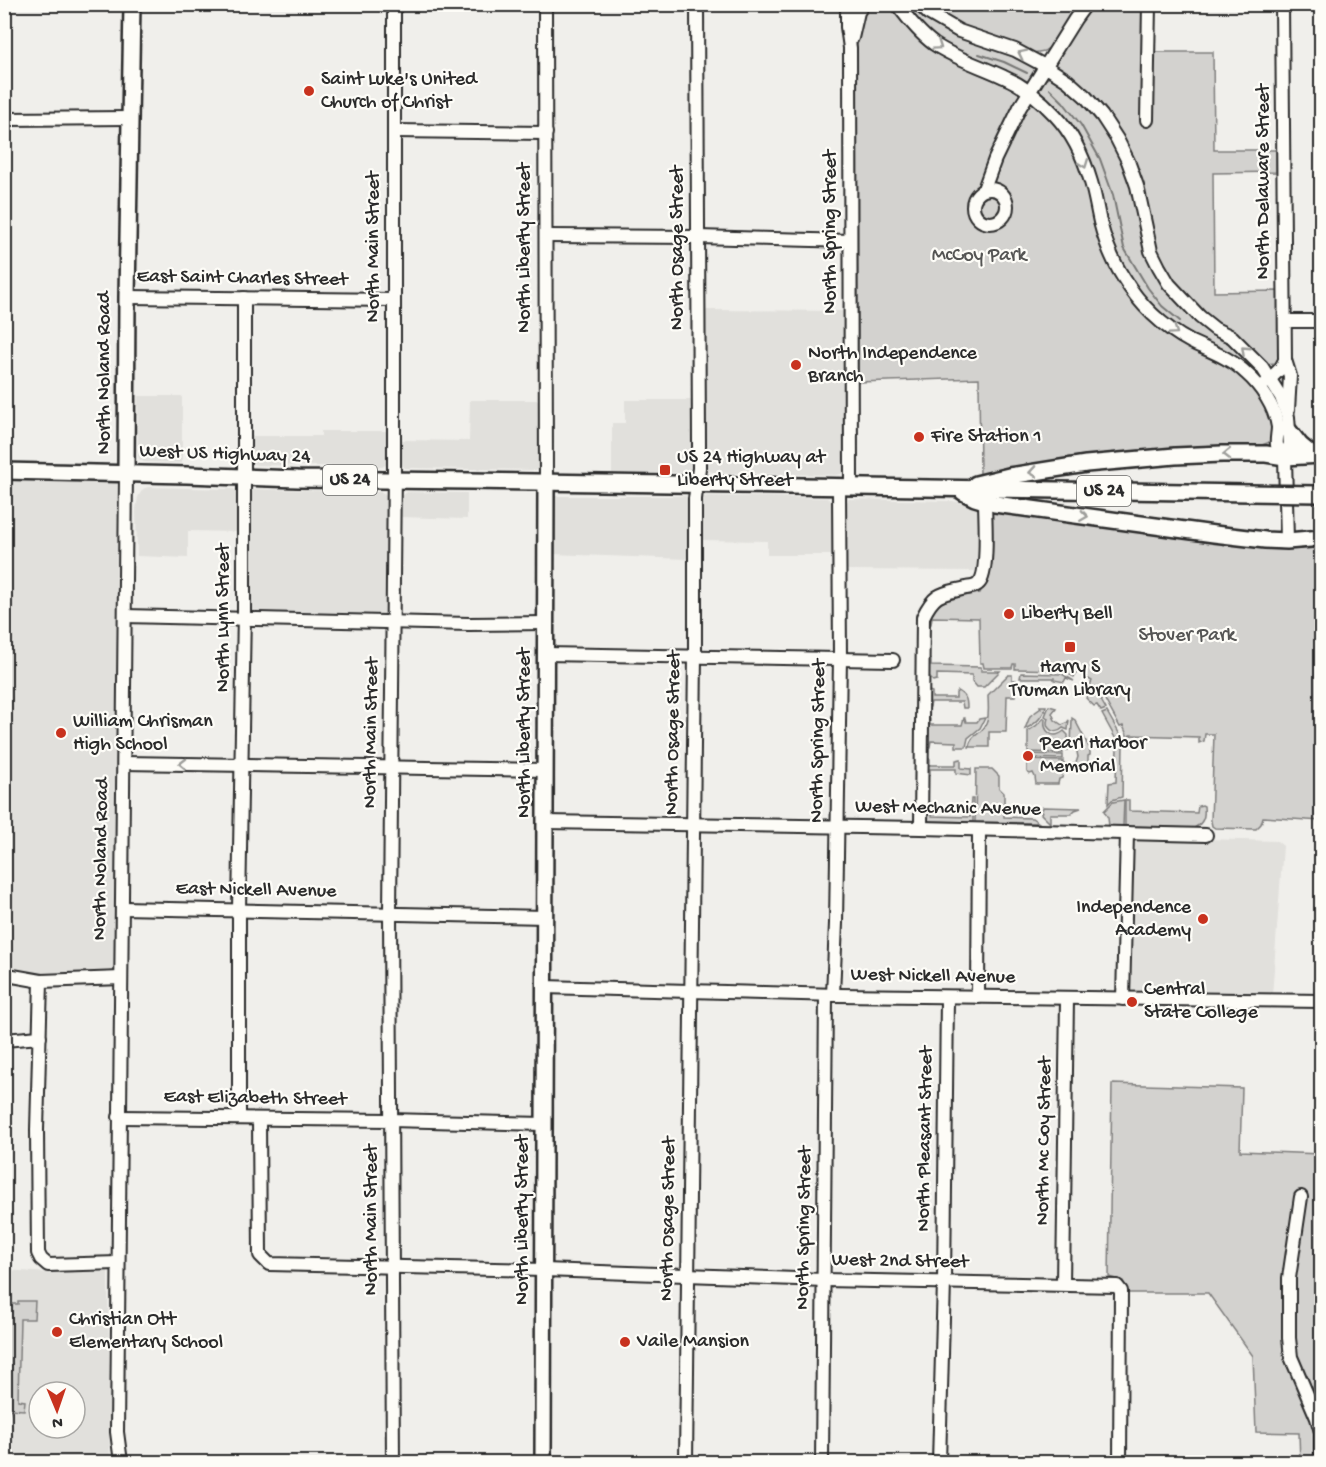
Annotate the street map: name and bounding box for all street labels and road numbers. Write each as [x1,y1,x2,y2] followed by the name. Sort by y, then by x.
[1253,83,1276,280] street label: North Delaware Street
[820,148,843,314] street label: North Spring Street
[514,161,537,333] street label: North Liberty Street
[667,164,690,330] street label: North Osage Street
[363,170,386,323] street label: North Main Street
[136,266,349,292] street label: East Saint Charles Street
[94,289,117,454] street label: North Noland Road
[139,441,312,470] street label: West US Highway 24
[323,465,377,495] road number: US 24
[1077,476,1131,506] road number: US 24
[213,542,236,692] street label: North Lynn Street
[514,646,537,818] street label: North Liberty Street
[661,649,687,815] street label: North Osage Street
[359,655,385,809] street label: North Main Street
[806,657,832,823] street label: North Spring Street
[89,775,115,941] street label: North Noland Road
[855,796,1042,822] street label: West Mechanic Avenue
[175,878,337,904] street label: East Nickell Avenue
[850,964,1016,990] street label: West Nickell Avenue
[913,1044,939,1232] street label: North Pleasant Street
[1032,1055,1058,1226] street label: North Mc Coy Street
[163,1086,348,1112] street label: East Elizabeth Street
[512,1133,535,1305] street label: North Liberty Street
[656,1135,682,1301] street label: North Osage Street
[361,1143,384,1296] street label: North Main Street
[792,1144,818,1310] street label: North Spring Street
[831,1249,970,1275] street label: West 2nd Street

